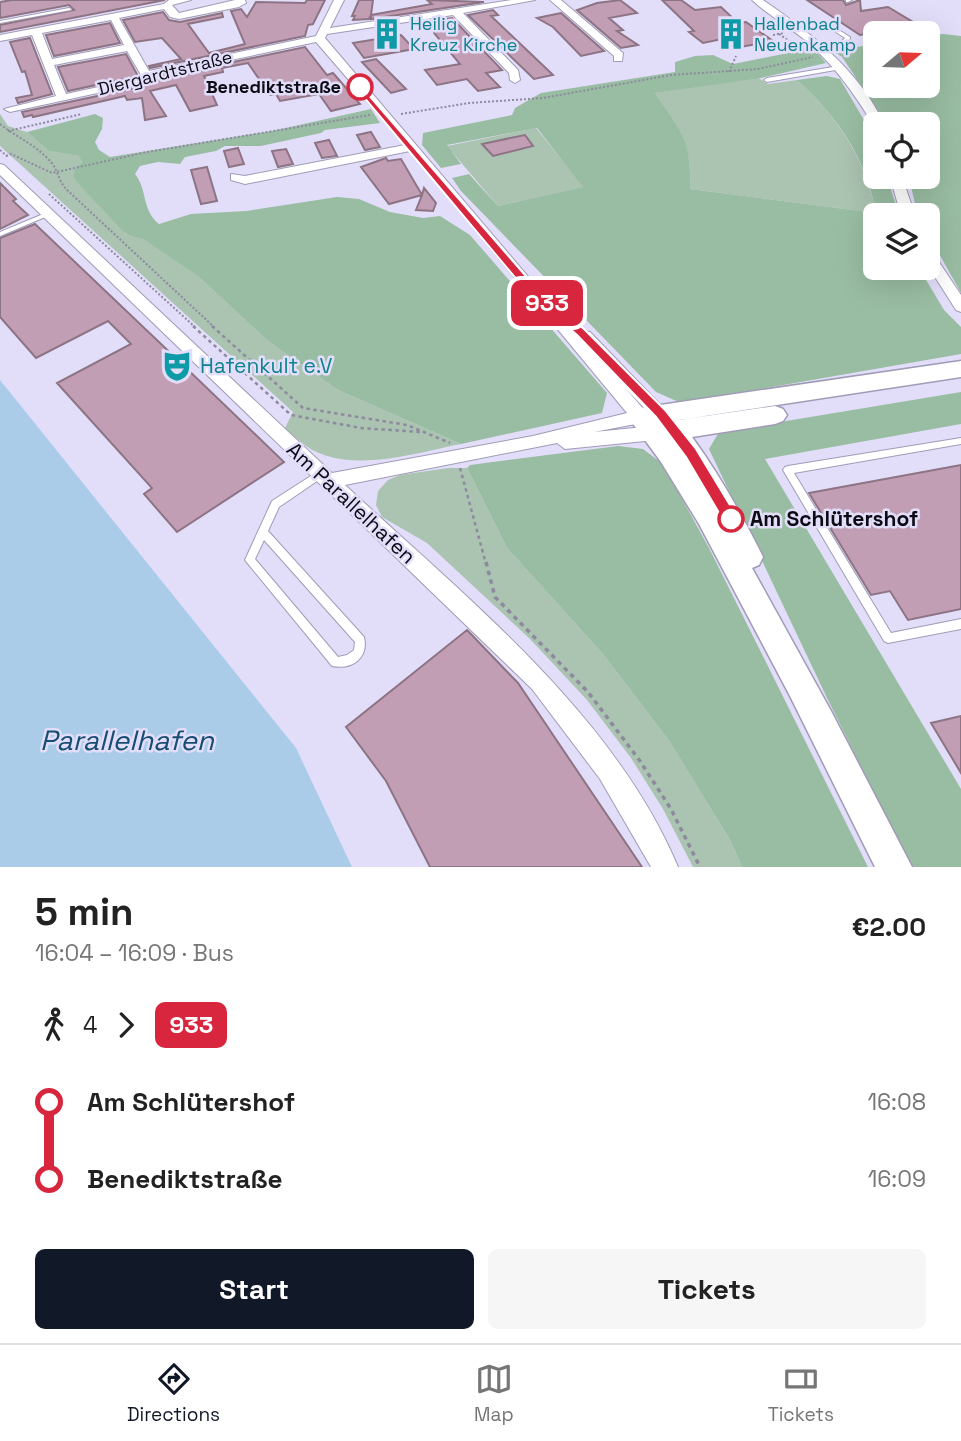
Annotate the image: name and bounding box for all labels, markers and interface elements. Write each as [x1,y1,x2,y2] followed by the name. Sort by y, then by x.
[410,12,517,56] place label: Heilig Kreuz Kirche
[754,12,856,56] place label: Hallenbad Neuenkamp
[370,17,404,51] building icon: Heilig Kreuz Kirche
[714,17,748,51] building icon: Hallenbad Neuenkamp
[863,21,940,98] north arrow
[863,21,940,280] map controls
[95,45,235,100] street label: Diergardtstraße
[347,74,373,100] marker: Benediktstraße
[206,75,341,98] place label: Benediktstraße
[863,112,940,189] button: locate
[863,203,940,280] button: layers
[507,280,587,326] line badge: 933
[525,287,569,318] text: 933
[160,349,194,383] theatre icon: Hafenkult e.V
[200,352,333,379] place label: Hafenkult e.V
[281,436,422,569] street label: Am Parallelhafen
[750,505,918,532] place label: Am Schlütershof
[718,506,744,532] marker: Am Schlütershof
[40,722,215,758] water label: Parallelhafen
[35,888,133,936] text: 5 min
[852,910,926,944] text: €2.00
[35,938,234,968] text: 16:04 – 16:09 · Bus
[35,1006,73,1044] icon: walk
[107,1006,145,1044] icon: forward
[169,1009,213,1040] text: 933
[83,1010,97,1040] text: 4
[87,1085,295,1119] text: Am Schlütershof
[867,1087,926,1117] text: 16:08
[87,1162,282,1196] text: Benediktstraße
[868,1164,926,1194] text: 16:09
[35,1249,474,1329] button: Start
[488,1249,926,1329] button: Tickets
[127,1360,220,1427] tab: Directions
[474,1360,514,1427] tab: Map
[768,1360,834,1427] tab: Tickets

